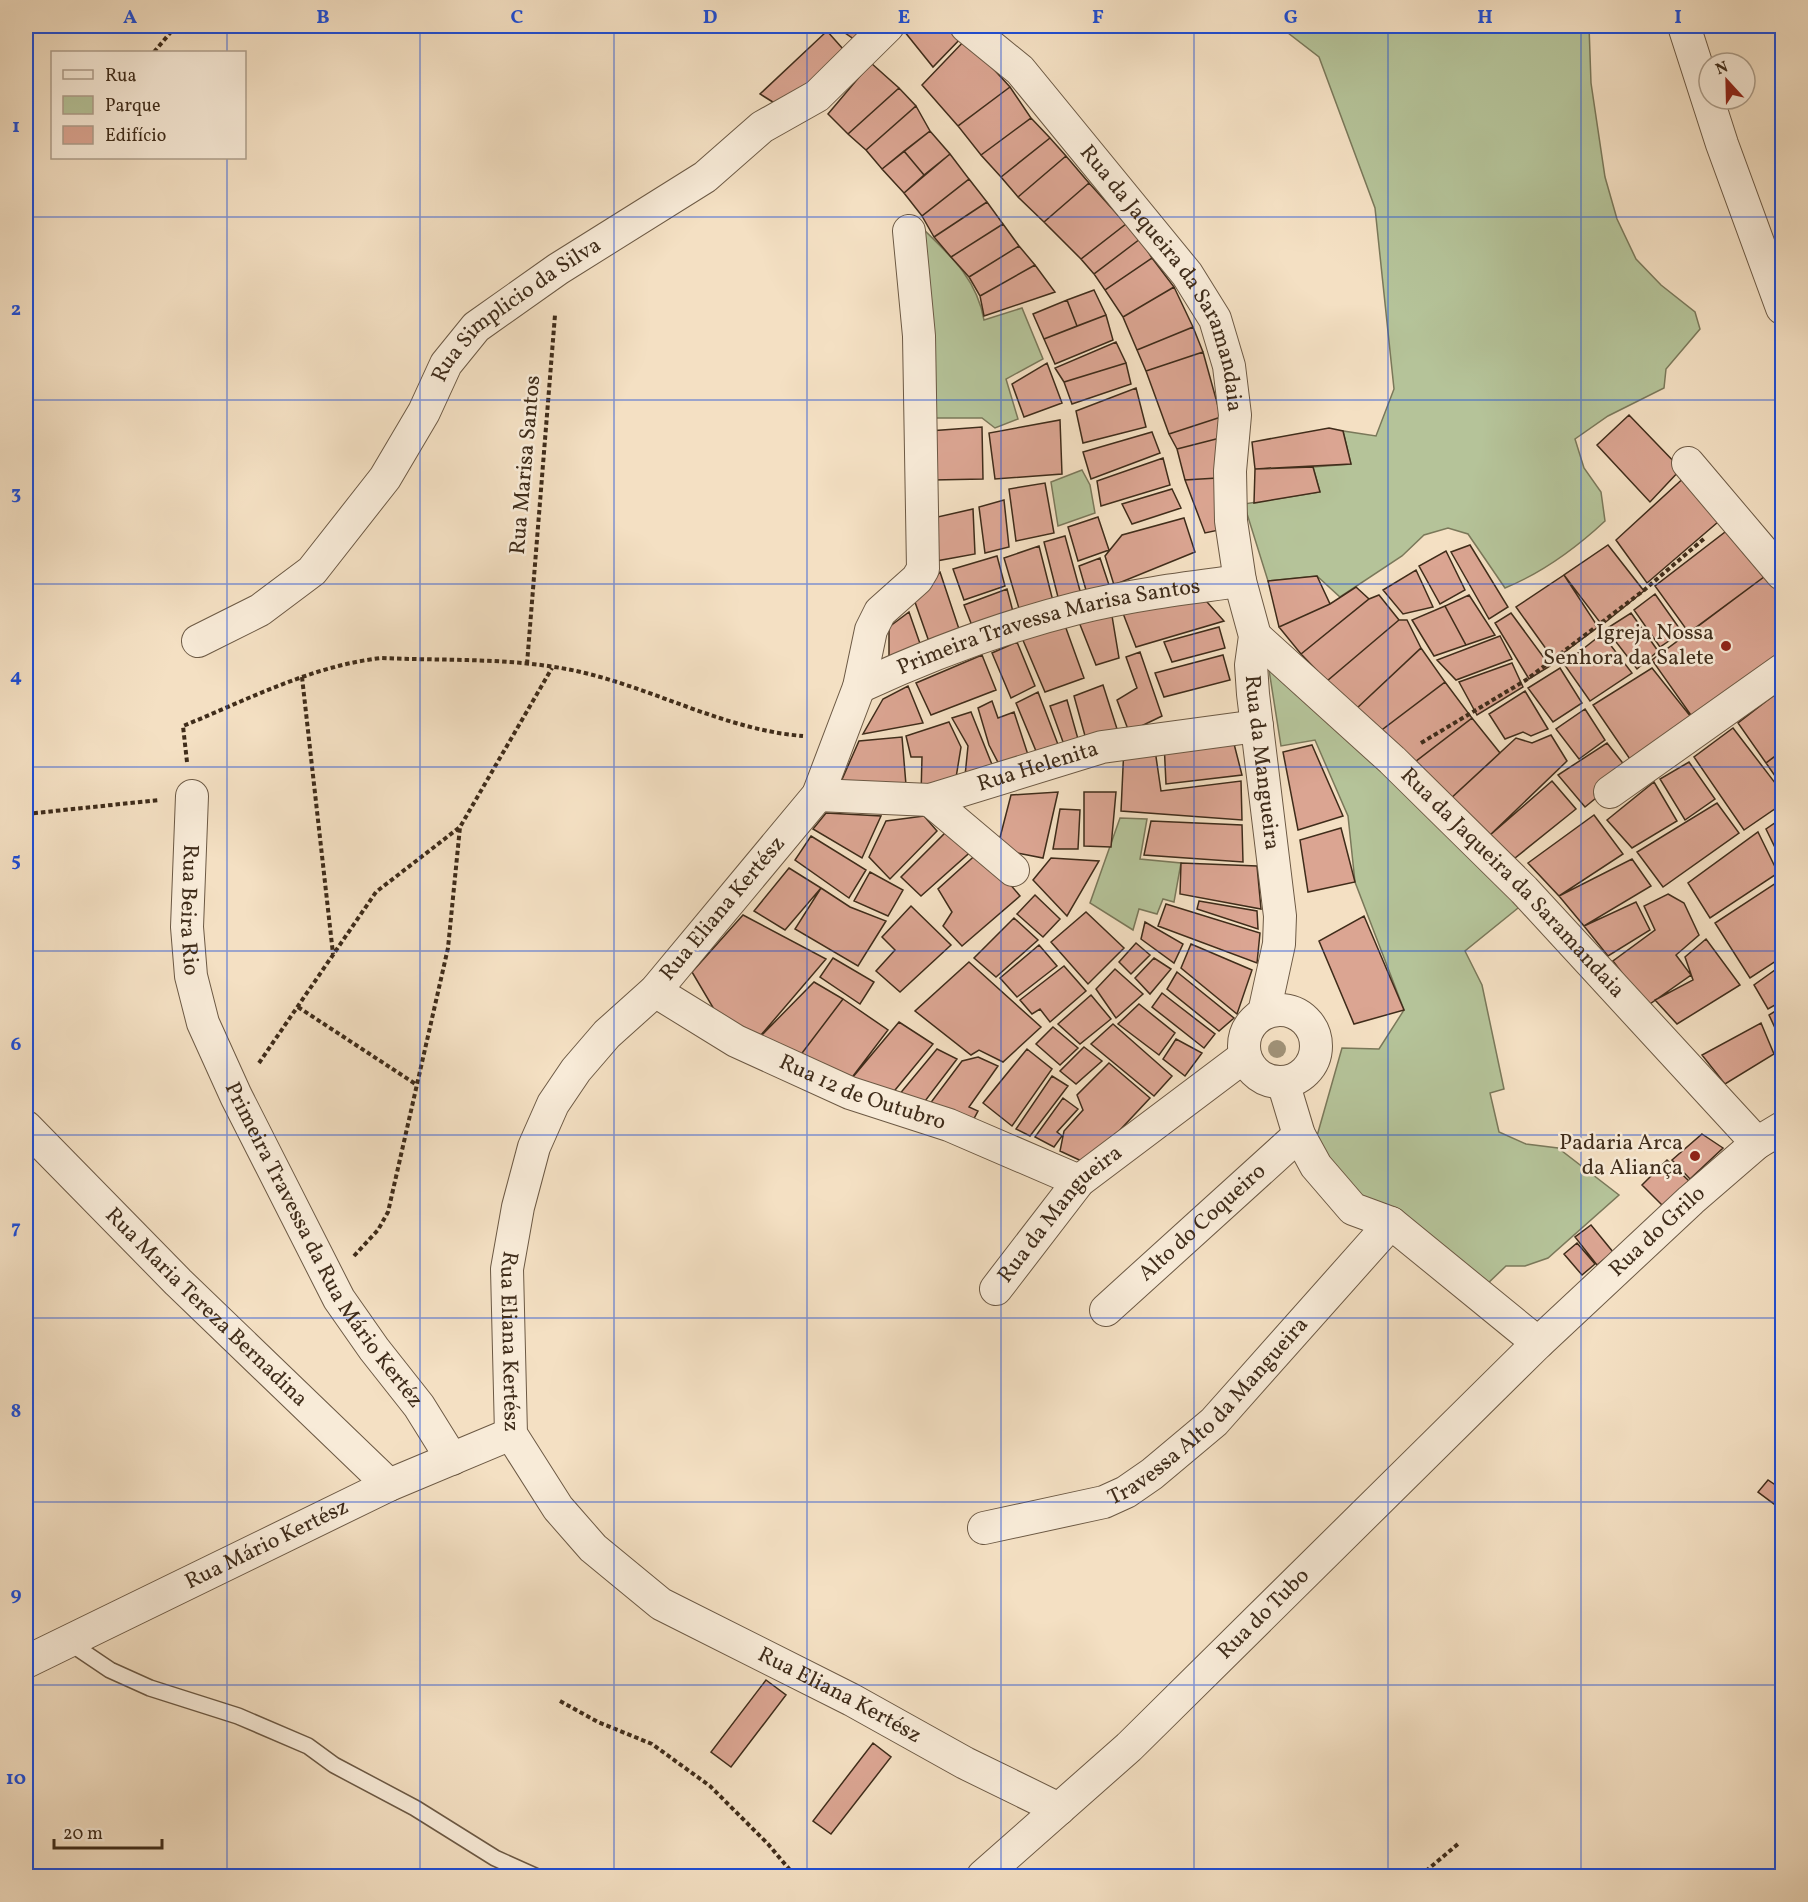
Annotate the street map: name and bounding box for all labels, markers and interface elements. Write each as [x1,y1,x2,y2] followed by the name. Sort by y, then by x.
[123,4,137,32] text: A
[316,4,330,32] text: B
[511,4,524,32] text: C
[703,4,717,32] text: D
[898,4,910,32] text: E
[1092,4,1104,32] text: F
[1284,4,1298,32] text: G
[1477,4,1493,32] text: H
[1674,4,1682,32] text: I
[51,51,246,159] legend
[1697,51,1757,111] north arrow
[1713,56,1732,81] text: N
[105,64,136,89] text: Rua
[105,94,160,119] text: Parque
[12,113,20,141] text: 1
[105,124,166,149] text: Edifício
[1072,138,1250,414] street label: Rua da Jaqueira da Saramandaia
[424,230,607,387] street label: Rua Simplicio da Silva
[11,296,21,324] text: 2
[503,374,549,556] street label: Rua Marisa Santos
[11,480,21,508] text: 3
[892,571,1202,684] street label: Primeira Travessa Marisa Santos
[1543,618,1714,674] place label: Igreja Nossa Senhora da Salete
[1719,639,1733,653] marker: Igreja Nossa Senhora da Salete
[10,663,22,691] text: 4
[1236,674,1287,852] street label: Rua da Mangueira
[973,733,1102,800] street label: Rua Helenita
[1393,761,1632,1005] street label: Rua da Jaqueira da Saramandaia
[653,830,793,988] street label: Rua Eliana Kertész
[172,844,206,977] street label: Rua Beira Rio
[11,847,21,875] text: 5
[11,1031,22,1059] text: 6
[774,1047,950,1138] street label: Rua 12 de Outubro
[216,1077,430,1414] street label: Primeira Travessa da Rua Mário Kertéz
[1559,1128,1683,1184] place label: Padaria Arca da Aliança
[990,1138,1129,1290] street label: Rua da Mangueira
[1688,1149,1702,1163] marker: Padaria Arca da Aliança
[1132,1157,1273,1289] street label: Alto do Coqueiro
[1602,1179,1712,1284] street label: Rua do Grilo
[98,1201,315,1414] street label: Rua Maria Tereza Bernadina
[11,1214,21,1242] text: 7
[491,1248,526,1432] street label: Rua Eliana Kertész
[1103,1310,1316,1514] street label: Travessa Alto da Mangueira
[11,1398,21,1426] text: 8
[180,1492,354,1598] street label: Rua Mário Kertész
[1210,1561,1317,1667] street label: Rua do Tubo
[10,1581,22,1609] text: 9
[752,1640,927,1751] street label: Rua Eliana Kertész
[6,1765,26,1793] text: 10
[54,1812,162,1850] scale bar
[63,1822,103,1847] text: 20 m

